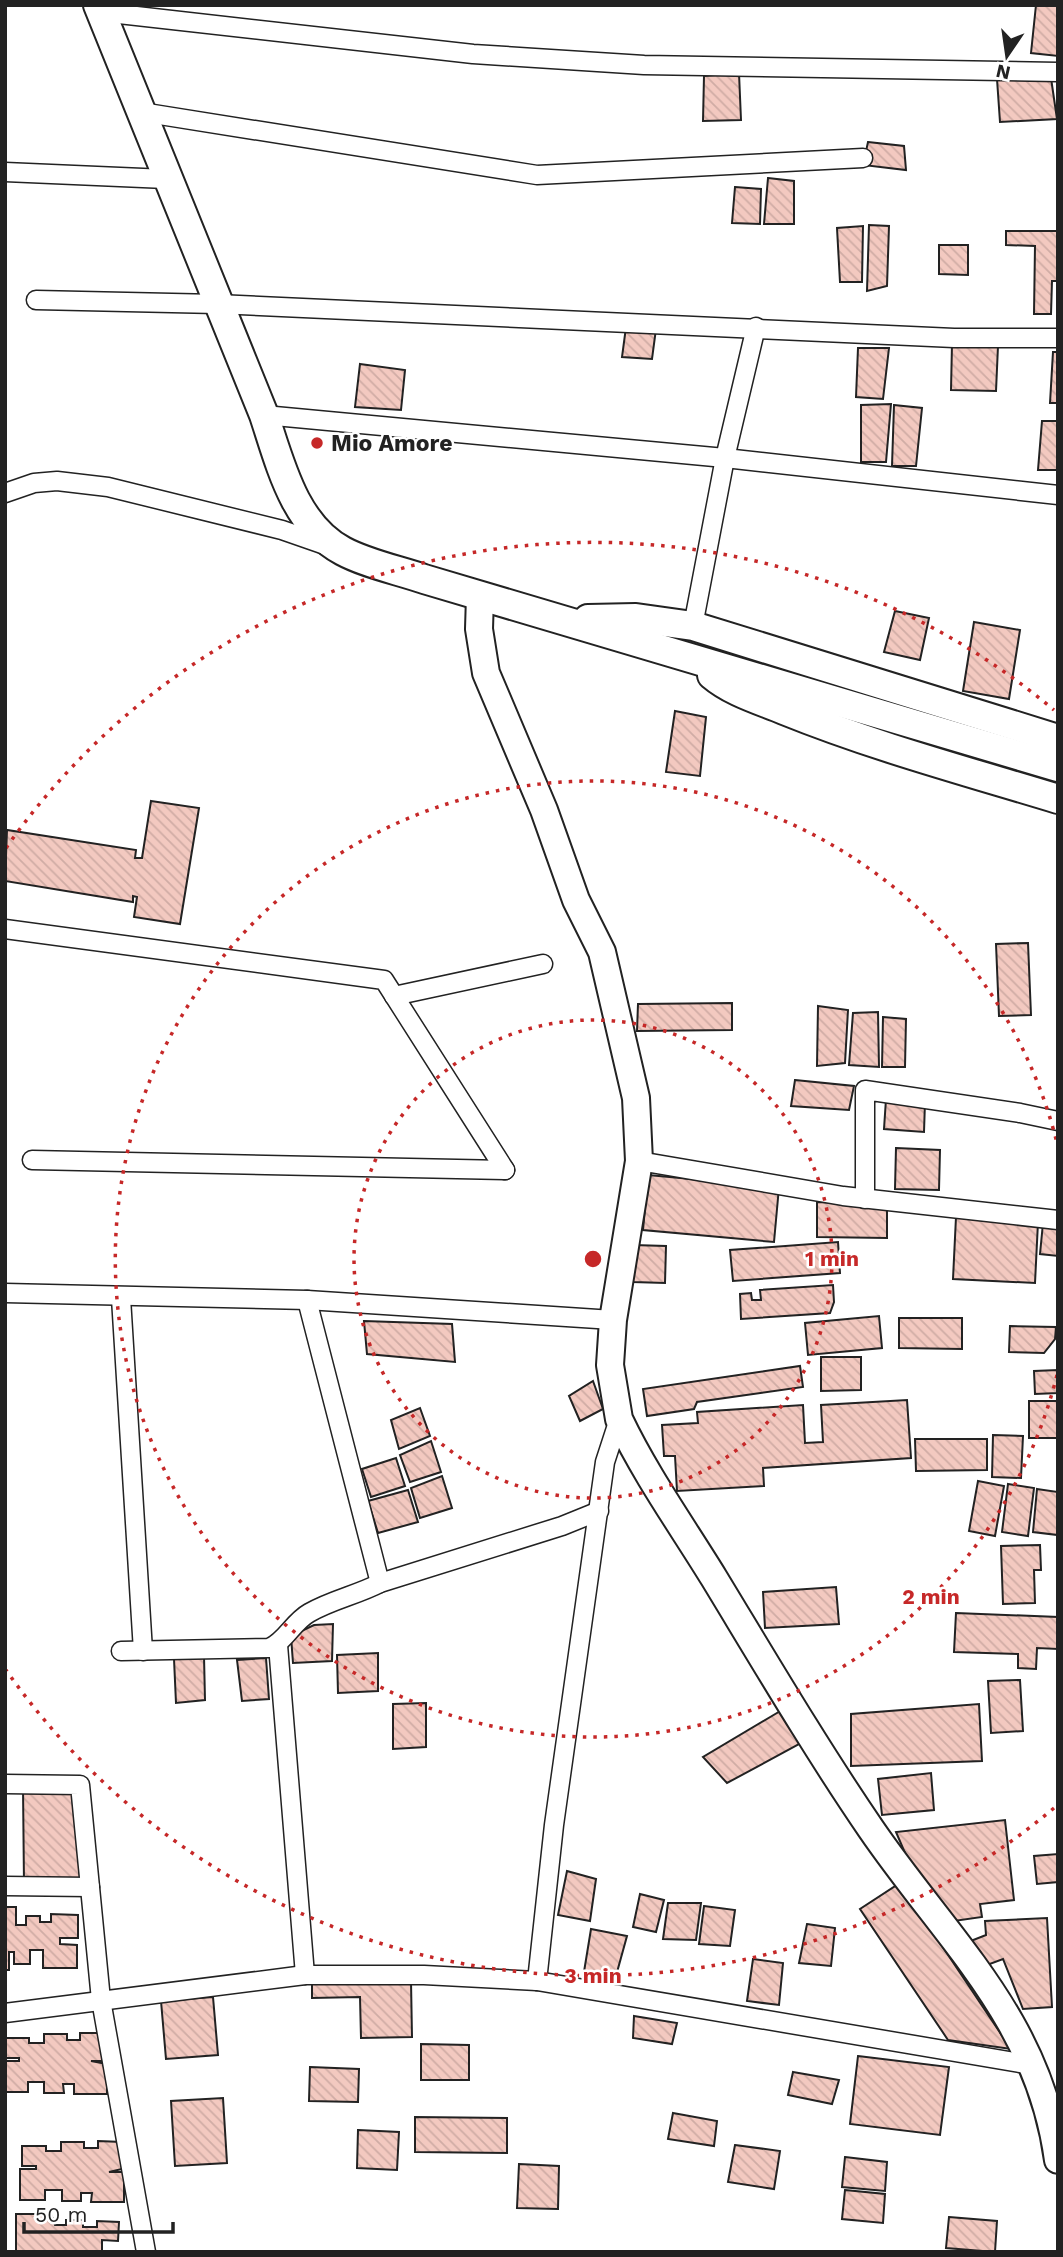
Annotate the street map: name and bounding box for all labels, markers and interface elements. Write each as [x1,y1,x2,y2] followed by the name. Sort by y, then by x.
[972,21,1042,91] north arrow
[994,59,1013,85] text: N
[331,430,453,457] place label: Mio Amore
[309,435,325,451] marker: Mio Amore
[805,1246,859,1271] text: 1 min
[581,1247,605,1271] centre of rings
[902,1584,960,1609] text: 2 min
[564,1963,622,1988] text: 3 min
[24,2190,173,2234] scale bar
[35,2202,87,2227] text: 50 m

